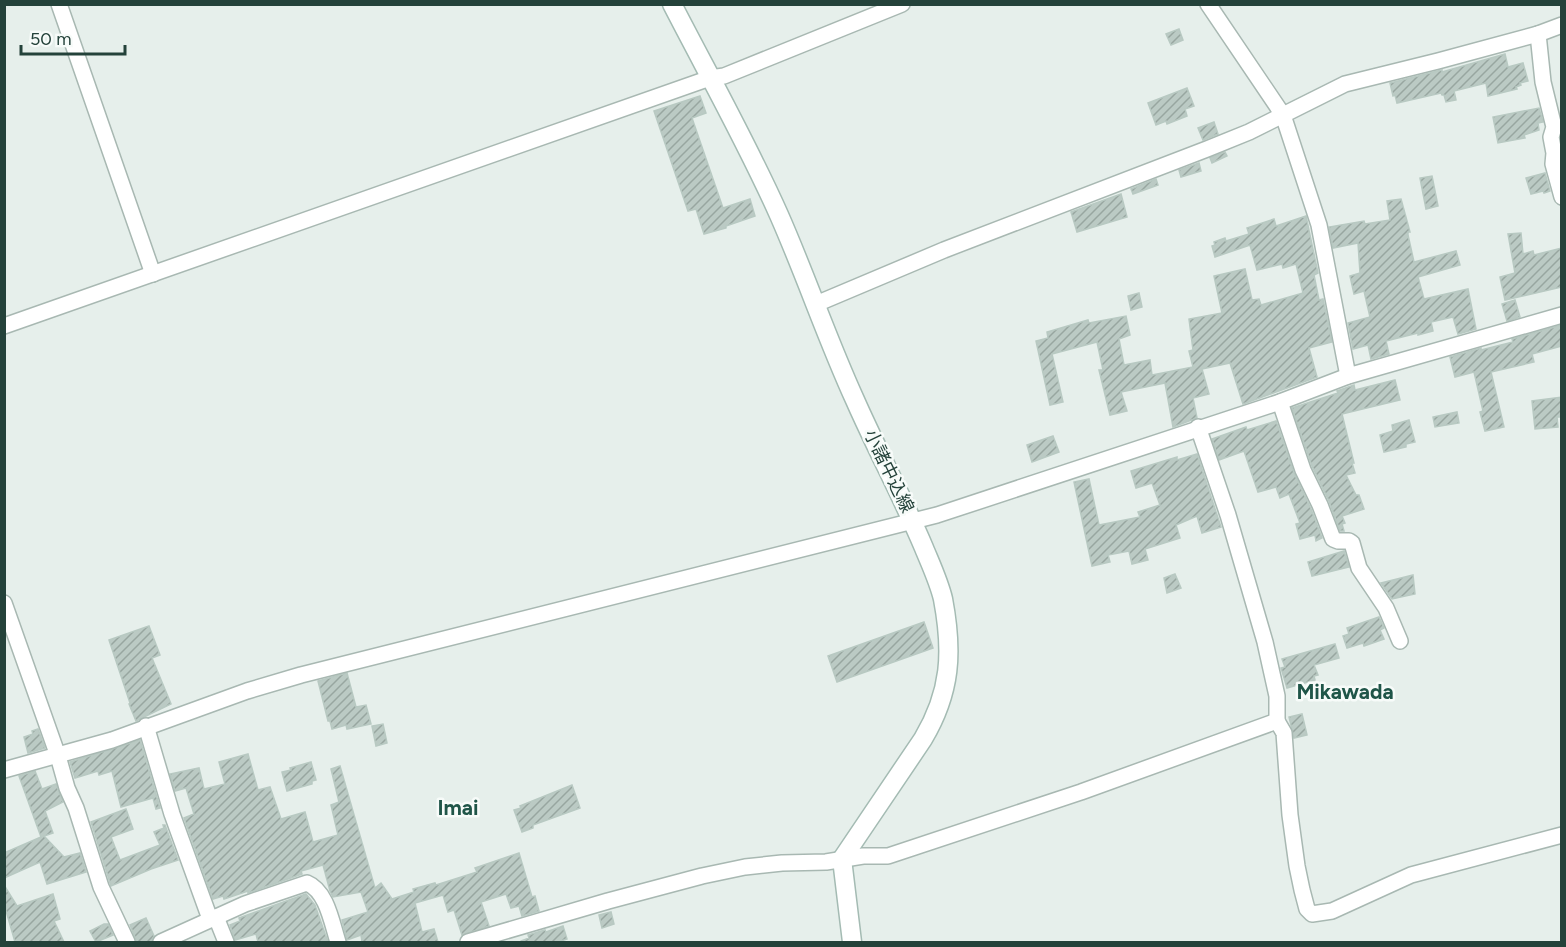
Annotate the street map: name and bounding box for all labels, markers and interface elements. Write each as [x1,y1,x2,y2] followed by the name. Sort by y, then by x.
[21,18,124,56] scale bar
[30,28,72,50] text: 50 m
[859,426,919,516] street label: 小諸中込線
[1296,679,1394,704] district label: Mikawada
[437,795,479,820] district label: Imai

